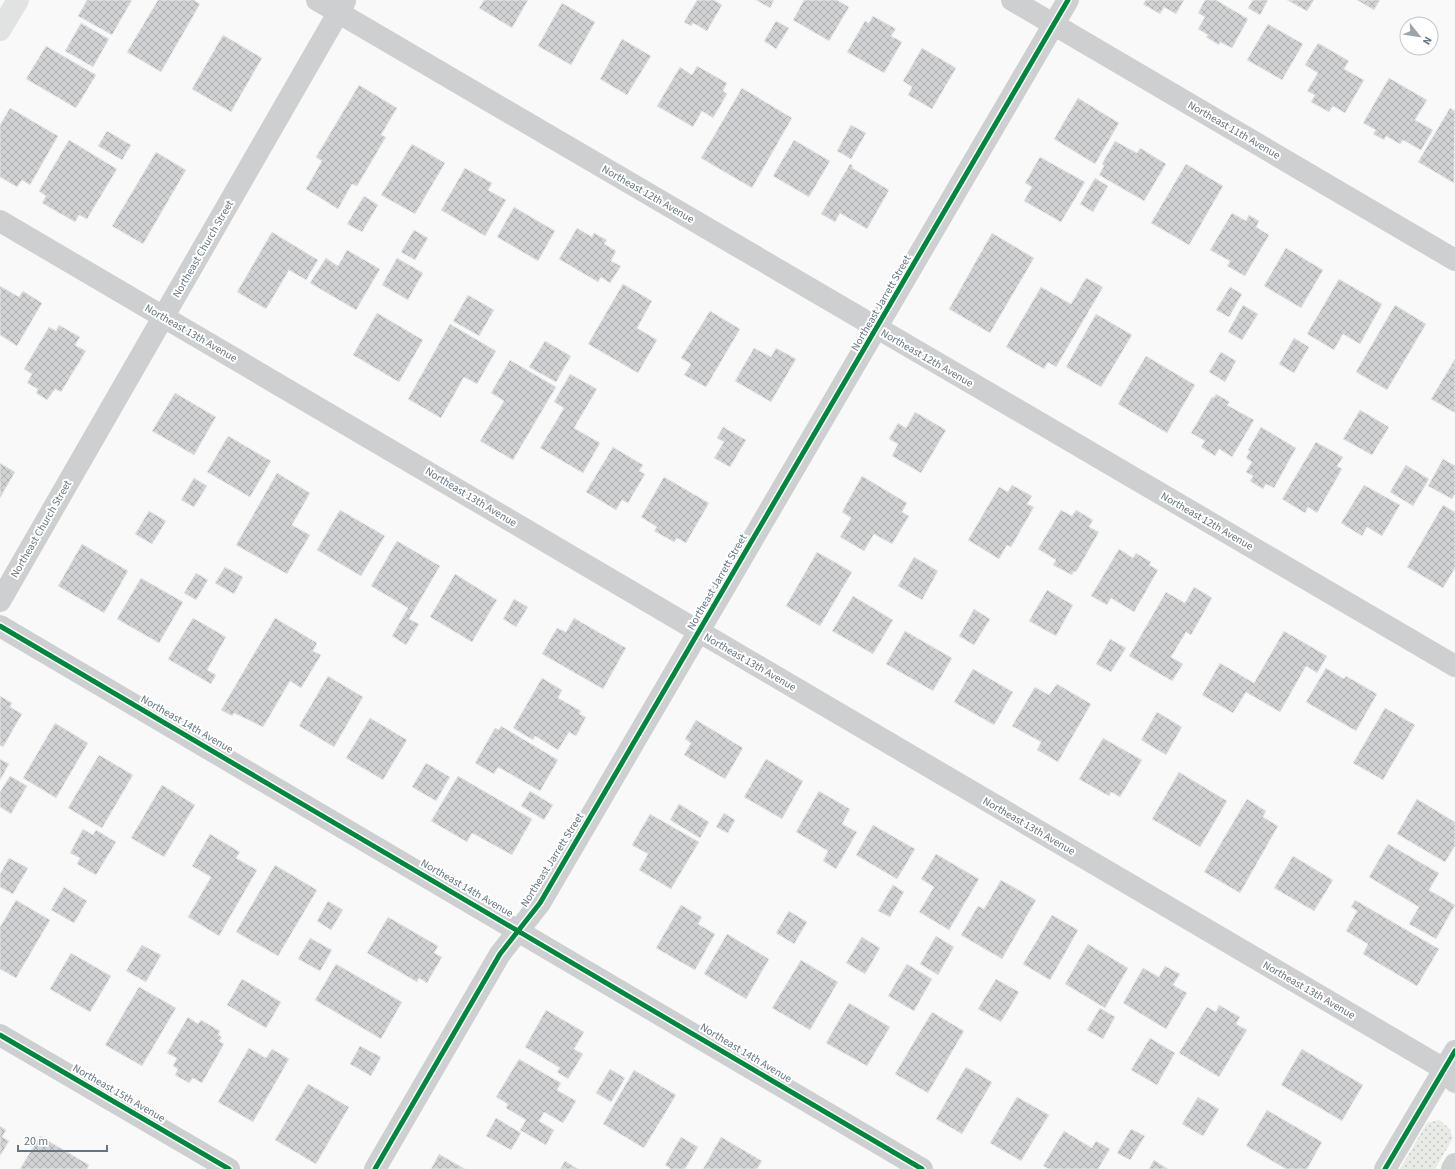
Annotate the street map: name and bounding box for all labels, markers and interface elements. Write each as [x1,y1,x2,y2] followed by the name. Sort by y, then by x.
[1399,16,1439,56] north arrow
[1419,34,1436,48] text: N
[1185,97,1283,163] street label: Northeast 11th Avenue
[599,161,697,227] street label: Northeast 12th Avenue
[169,197,237,301] street label: Northeast Church Street
[847,252,915,354] street label: Northeast Jarrett Street
[142,300,240,366] street label: Northeast 13th Avenue
[878,325,976,391] street label: Northeast 12th Avenue
[422,464,520,531] street label: Northeast 13th Avenue
[7,477,75,581] street label: Northeast Church Street
[1158,488,1256,554] street label: Northeast 12th Avenue
[683,531,751,633] street label: Northeast Jarrett Street
[701,629,799,695] street label: Northeast 13th Avenue
[138,691,236,757] street label: Northeast 14th Avenue
[980,793,1078,859] street label: Northeast 13th Avenue
[517,810,587,910] street label: Northeast Jarrett Street
[418,855,516,921] street label: Northeast 14th Avenue
[1260,957,1358,1023] street label: Northeast 13th Avenue
[697,1020,795,1087] street label: Northeast 14th Avenue
[70,1060,168,1126] street label: Northeast 15th Avenue
[18,1127,107,1153] scale bar
[24,1133,48,1150] text: 20 m

